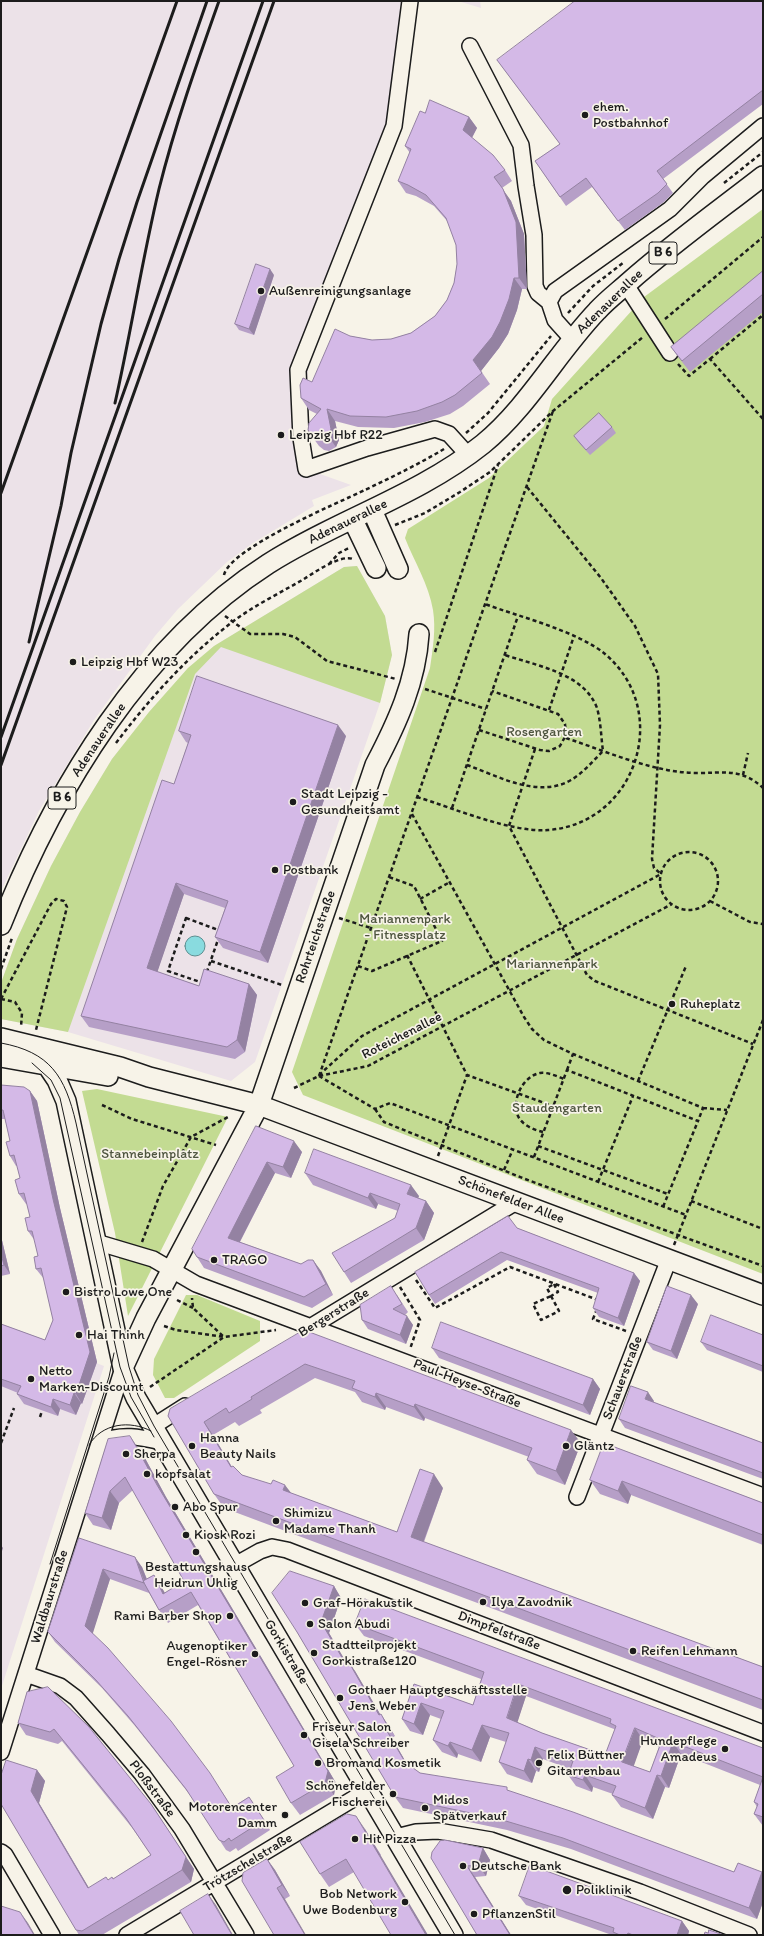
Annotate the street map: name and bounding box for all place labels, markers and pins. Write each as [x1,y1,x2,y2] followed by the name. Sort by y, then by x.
[593,99,668,132] place label: ehem. Postbahnhof
[580,110,590,120] marker: ehem. Postbahnhof
[269,283,411,299] place label: Außenreinigungsanlage
[256,286,266,296] marker: Außenreinigungsanlage
[289,427,383,443] place label: Leipzig Hbf R22
[276,430,286,440] marker: Leipzig Hbf R22
[81,654,178,670] place label: Leipzig Hbf W23
[68,657,78,667] marker: Leipzig Hbf W23
[301,786,400,818] place label: Stadt Leipzig - Gesundheitsamt
[288,797,298,807] marker: Stadt Leipzig - Gesundheitsamt
[283,862,338,878] place label: Postbank
[270,865,280,875] marker: Postbank
[680,996,740,1012] place label: Ruheplatz
[667,999,677,1009] marker: Ruheplatz
[222,1252,267,1268] place label: TRAGO
[209,1255,219,1265] marker: TRAGO
[74,1284,172,1300] place label: Bistro Lowe One
[61,1287,71,1297] marker: Bistro Lowe One
[87,1327,145,1343] place label: Hai Thinh
[74,1330,84,1340] marker: Hai Thinh
[39,1363,144,1396] place label: Netto Marken-Discount
[26,1374,36,1384] marker: Netto Marken-Discount
[200,1430,276,1462] place label: Hanna Beauty Nails
[574,1438,614,1454] place label: Gläntz
[187,1441,197,1451] marker: Hanna Beauty Nails
[561,1441,571,1451] marker: Gläntz
[134,1446,176,1462] place label: Sherpa
[121,1449,131,1459] marker: Sherpa
[155,1466,211,1482] place label: kopfsalat
[142,1469,152,1479] marker: kopfsalat
[183,1499,238,1515] place label: Abo Spur
[170,1502,180,1512] marker: Abo Spur
[284,1505,376,1538] place label: Shimizu Madame Thanh
[271,1516,281,1526] marker: Shimizu Madame Thanh
[194,1527,256,1543] place label: Kiosk Rozi
[181,1530,191,1540] marker: Kiosk Rozi
[191,1547,201,1557] marker: Bestattungshaus Heidrun Uhlig
[145,1559,247,1592] place label: Bestattungshaus Heidrun Uhlig
[491,1594,572,1610] place label: Ilya Zavodnik
[313,1595,413,1611] place label: Graf-Hörakustik
[478,1597,488,1607] marker: Ilya Zavodnik
[300,1598,310,1608] marker: Graf-Hörakustik
[114,1608,222,1624] place label: Rami Barber Shop
[225,1611,235,1621] marker: Rami Barber Shop
[318,1616,390,1632] place label: Salon Abudi
[305,1619,315,1629] marker: Salon Abudi
[322,1637,417,1670] place label: Stadtteilprojekt Gorkistraße120
[166,1638,247,1670] place label: Augenoptiker Engel-Rösner
[641,1643,738,1659] place label: Reifen Lehmann
[628,1646,638,1656] marker: Reifen Lehmann
[309,1648,319,1658] marker: Stadtteilprojekt Gorkistraße120
[250,1649,260,1659] marker: Augenoptiker Engel-Rösner
[348,1682,527,1714] place label: Gothaer Hauptgeschäftsstelle Jens Weber
[335,1693,345,1703] marker: Gothaer Hauptgeschäftsstelle Jens Weber
[312,1719,409,1752] place label: Friseur Salon Gisela Schreiber
[299,1730,309,1740] marker: Friseur Salon Gisela Schreiber
[640,1733,717,1766] place label: Hundepflege Amadeus
[720,1744,730,1754] marker: Hundepflege Amadeus
[547,1747,624,1780] place label: Felix Büttner Gitarrenbau
[326,1755,441,1771] place label: Bromand Kosmetik
[313,1758,323,1768] marker: Bromand Kosmetik
[534,1758,544,1768] marker: Felix Büttner Gitarrenbau
[306,1778,385,1810] place label: Schönefelder Fischerei
[388,1789,398,1799] marker: Schönefelder Fischerei
[433,1792,507,1824] place label: Midos Spätverkauf
[188,1799,277,1832] place label: Motorencenter Damm
[420,1803,430,1813] marker: Midos Spätverkauf
[280,1810,290,1820] marker: Motorencenter Damm
[363,1831,416,1847] place label: Hit Pizza
[350,1834,360,1844] marker: Hit Pizza
[471,1858,561,1874] place label: Deutsche Bank
[458,1861,468,1871] marker: Deutsche Bank
[576,1882,632,1898] place label: Poliklinik
[561,1884,573,1896] marker: Poliklinik
[303,1886,397,1918] place label: Bob Network Uwe Bodenburg
[400,1897,410,1907] marker: Bob Network Uwe Bodenburg
[482,1906,556,1922] place label: PflanzenStil
[469,1909,479,1919] marker: PflanzenStil

